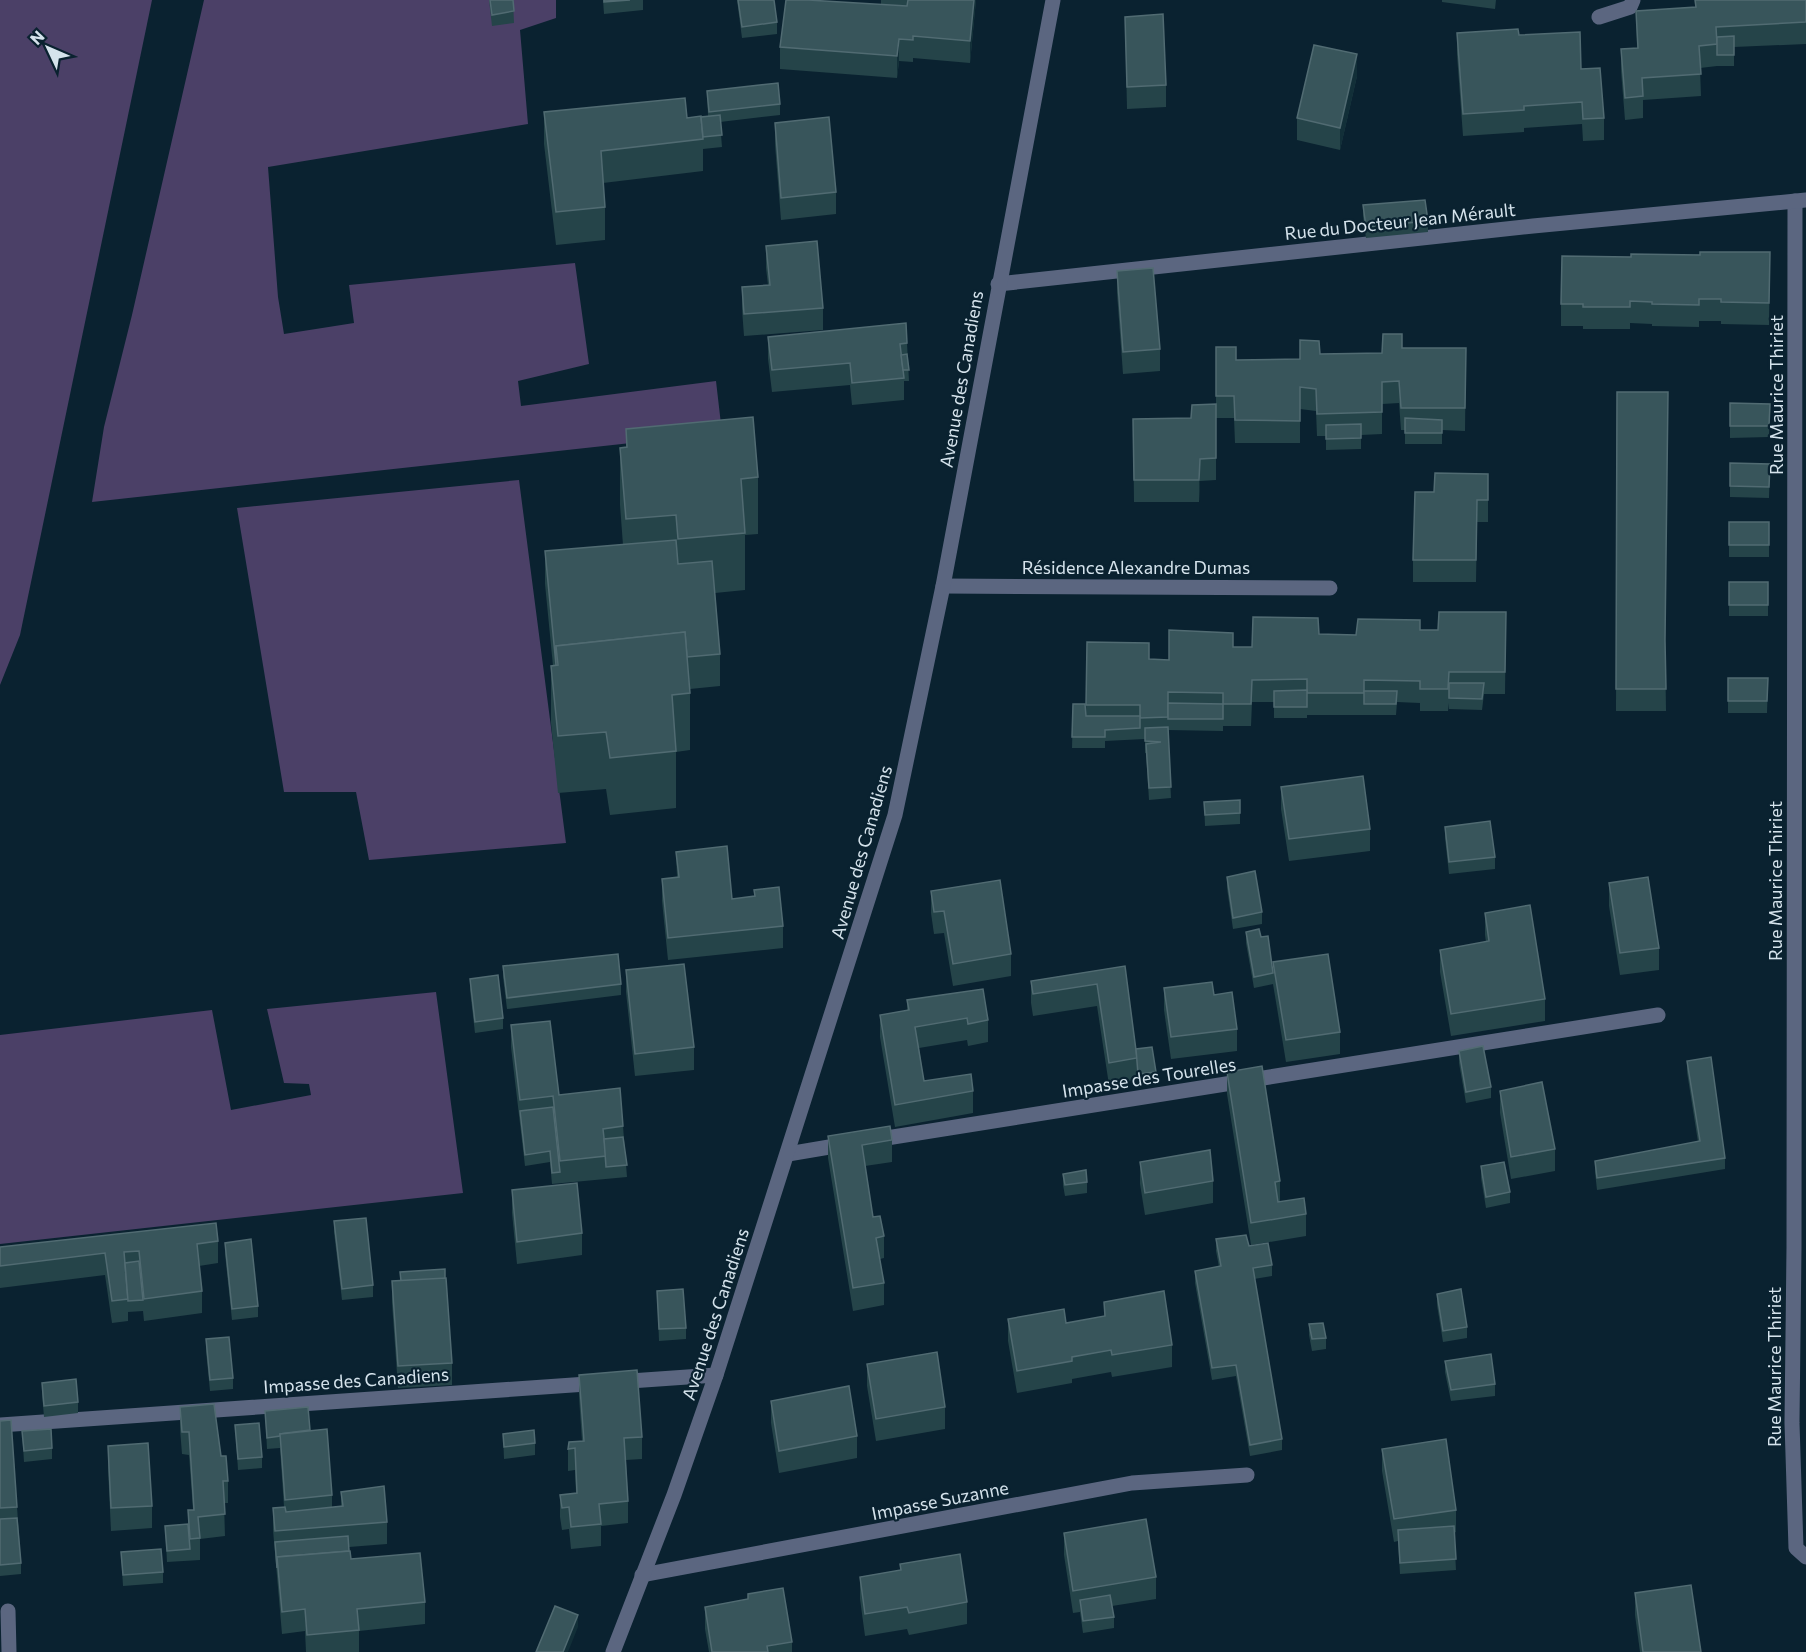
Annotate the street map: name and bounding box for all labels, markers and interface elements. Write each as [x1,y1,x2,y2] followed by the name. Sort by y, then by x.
[18,18,78,78] north arrow
[26,26,48,48] text: N
[1283,198,1517,244] street label: Rue du Docteur Jean Mérault
[935,289,987,469] street label: Avenue des Canadiens
[1765,315,1787,475] street label: Rue Maurice Thiriet
[1022,556,1250,578] street label: Résidence Alexandre Dumas
[826,763,896,941] street label: Avenue des Canadiens
[1764,801,1786,961] street label: Rue Maurice Thiriet
[1060,1052,1238,1102] street label: Impasse des Tourelles
[677,1225,753,1403] street label: Avenue des Canadiens
[1763,1287,1785,1447] street label: Rue Maurice Thiriet
[262,1363,450,1397] street label: Impasse des Canadiens
[870,1476,1010,1524] street label: Impasse Suzanne

